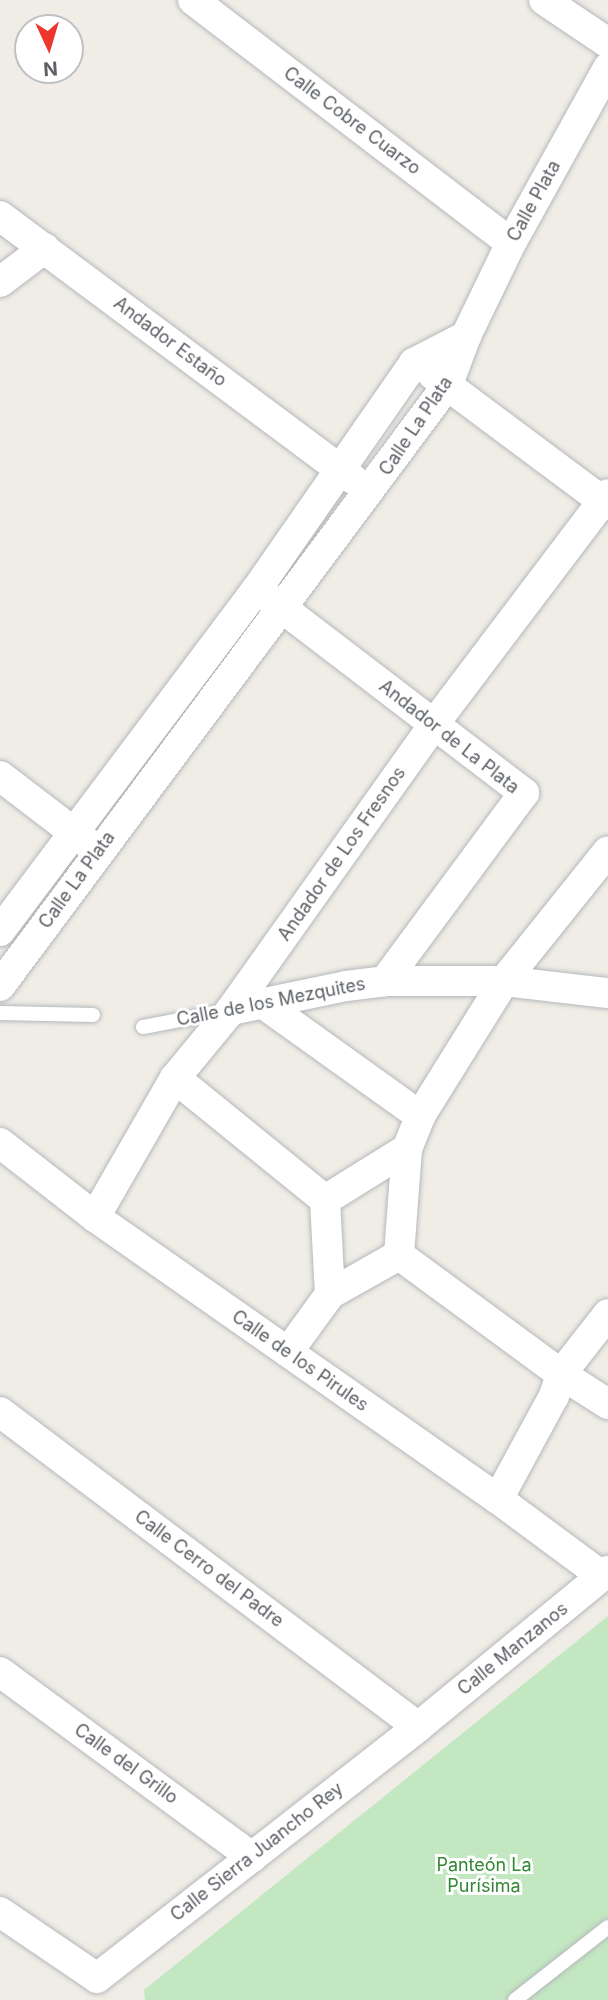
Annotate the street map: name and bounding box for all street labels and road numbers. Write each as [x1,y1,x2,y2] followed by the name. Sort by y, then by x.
[279,63,425,179] street label: Calle Cobre Cuarzo
[503,157,565,245] street label: Calle Plata
[109,293,231,391] street label: Andador Estaño
[375,372,457,480] street label: Calle La Plata
[375,676,523,798] street label: Andador de La Plata
[274,763,410,945] street label: Andador de Los Fresnos
[34,827,120,933] street label: Calle La Plata
[175,973,367,1031] street label: Calle de los Mezquites
[228,1306,372,1416] street label: Calle de los Pirules
[130,1506,288,1632] street label: Calle Cerro del Padre
[454,1598,572,1700] street label: Calle Manzanos
[70,1719,182,1809] street label: Calle del Grillo
[166,1778,348,1926] street label: Calle Sierra Juancho Rey

